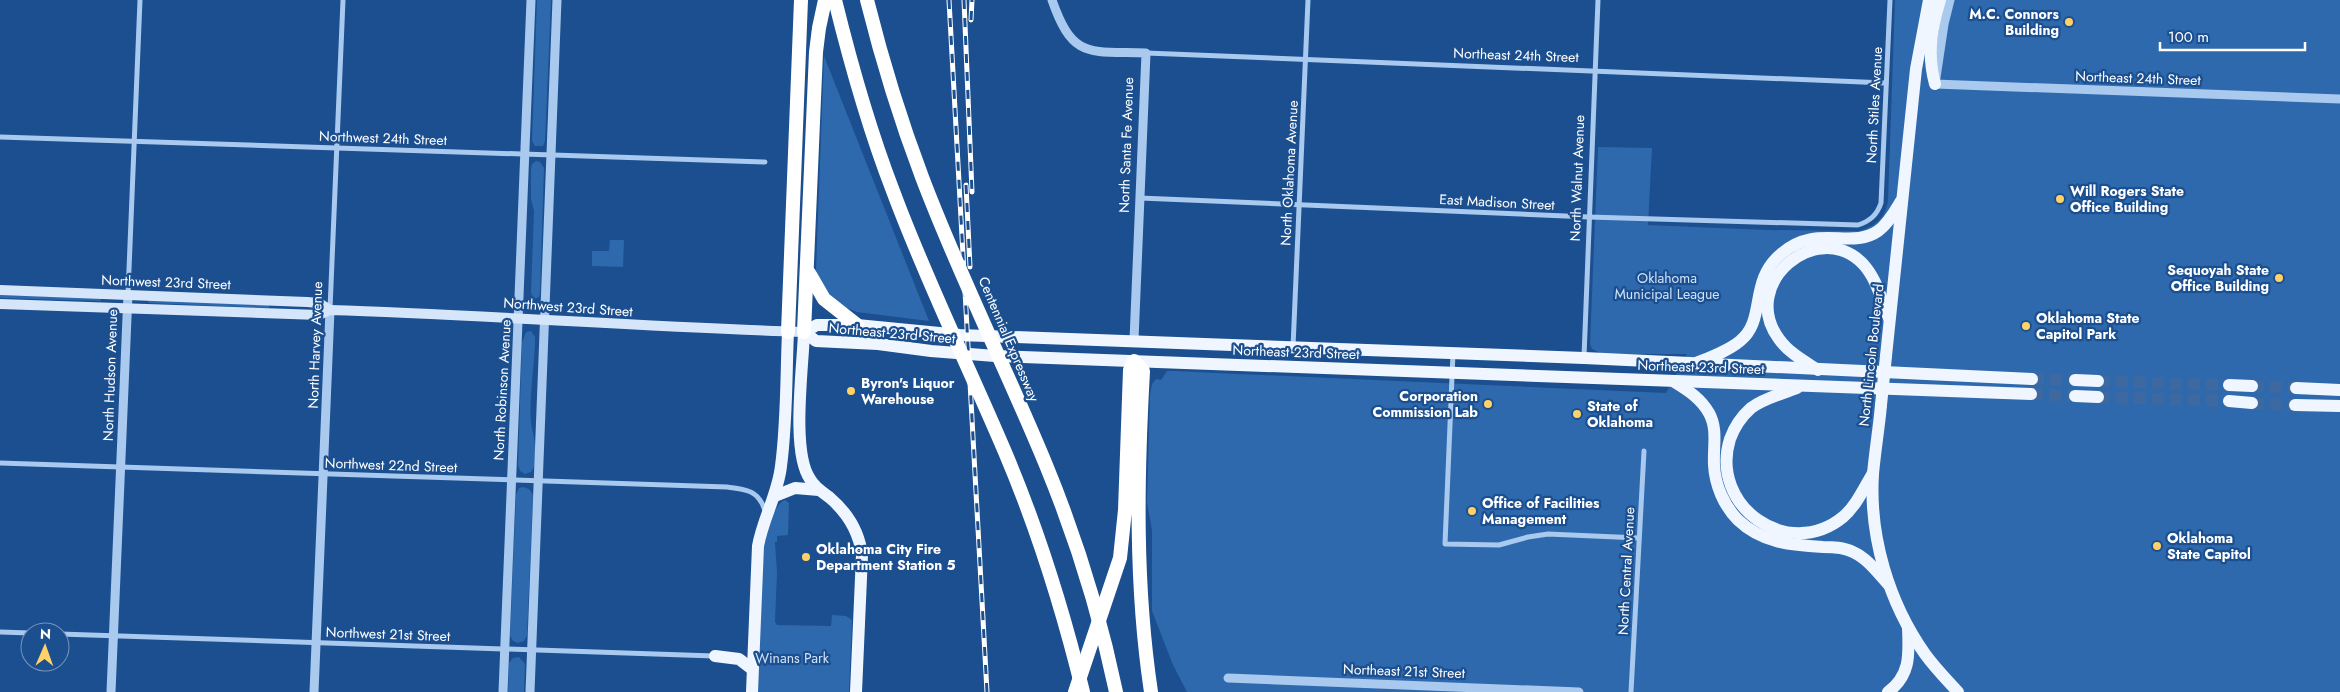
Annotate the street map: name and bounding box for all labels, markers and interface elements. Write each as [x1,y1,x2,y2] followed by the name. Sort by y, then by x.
[1969,4,2060,40] place label: M.C. Connors Building
[2063,16,2075,28] marker: M.C. Connors Building
[2160,20,2305,52] scale bar
[2168,26,2209,48] text: 100 m
[1453,43,1580,67] street label: Northeast 24th Street
[1861,46,1887,164] street label: North Stiles Avenue
[2075,66,2202,90] street label: Northeast 24th Street
[1114,77,1138,213] street label: North Santa Fe Avenue
[1275,100,1303,246] street label: North Oklahoma Avenue
[1565,114,1589,242] street label: North Walnut Avenue
[319,126,448,150] street label: Northwest 24th Street
[2070,181,2184,217] place label: Will Rogers State Office Building
[1439,189,1556,215] street label: East Madison Street
[2054,193,2066,205] marker: Will Rogers State Office Building
[2167,260,2269,296] place label: Sequoyah State Office Building
[1615,268,1719,304] park label: Oklahoma Municipal League
[101,270,232,294] street label: Northwest 23rd Street
[2273,272,2285,284] marker: Sequoyah State Office Building
[974,273,1045,405] street label: Centennial Expressway
[303,281,327,409] street label: North Harvey Avenue
[1854,283,1888,427] street label: North Lincoln Boulevard
[503,293,634,322] street label: Northwest 23rd Street
[2036,308,2140,344] place label: Oklahoma State Capitol Park
[98,309,122,441] street label: North Hudson Avenue
[828,317,957,349] street label: Northeast 23rd Street
[488,319,516,461] street label: North Robinson Avenue
[2020,320,2032,332] marker: Oklahoma State Capitol Park
[1232,340,1361,364] street label: Northeast 23rd Street
[1637,355,1766,379] street label: Northeast 23rd Street
[861,373,955,409] place label: Byron's Liquor Warehouse
[845,385,857,397] marker: Byron's Liquor Warehouse
[1372,386,1478,422] place label: Corporation Commission Lab
[1587,396,1653,432] place label: State of Oklahoma
[1482,398,1494,410] marker: Corporation Commission Lab
[1571,408,1583,420] marker: State of Oklahoma
[324,453,458,477] street label: Northwest 22nd Street
[1482,493,1600,529] place label: Office of Facilities Management
[1466,505,1478,517] marker: Office of Facilities Management
[1613,506,1639,636] street label: North Central Avenue
[2167,528,2251,564] place label: Oklahoma State Capitol
[816,539,955,575] place label: Oklahoma City Fire Department Station 5
[2151,540,2163,552] marker: Oklahoma State Capitol
[800,551,812,563] marker: Oklahoma City Fire Department Station 5
[20,622,70,672] north arrow
[325,622,451,646] street label: Northwest 21st Street
[40,624,51,644] text: N
[755,648,830,668] park label: Winans Park
[1343,659,1466,683] street label: Northeast 21st Street

